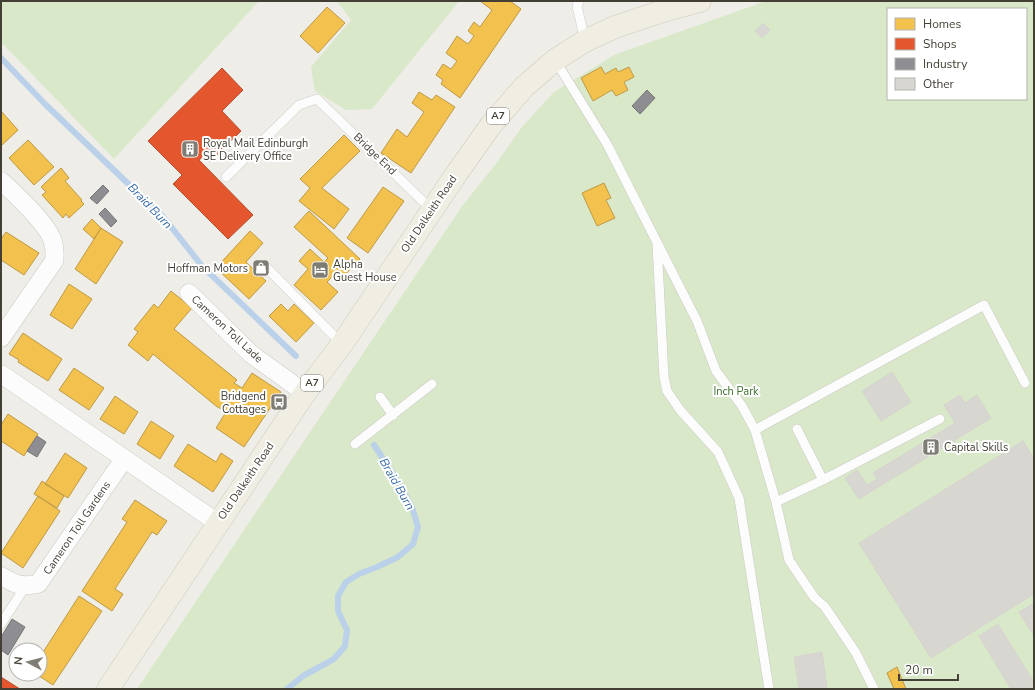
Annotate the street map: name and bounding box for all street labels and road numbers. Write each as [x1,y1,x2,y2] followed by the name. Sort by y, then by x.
[487,108,509,124] road number: A7
[350,130,400,178] street label: Bridge End
[398,172,460,256] street label: Old Dalkeith Road
[188,292,266,366] street label: Cameron Toll Lade
[301,375,323,391] road number: A7
[215,439,277,523] street label: Old Dalkeith Road
[40,478,114,578] street label: Cameron Toll Gardens

